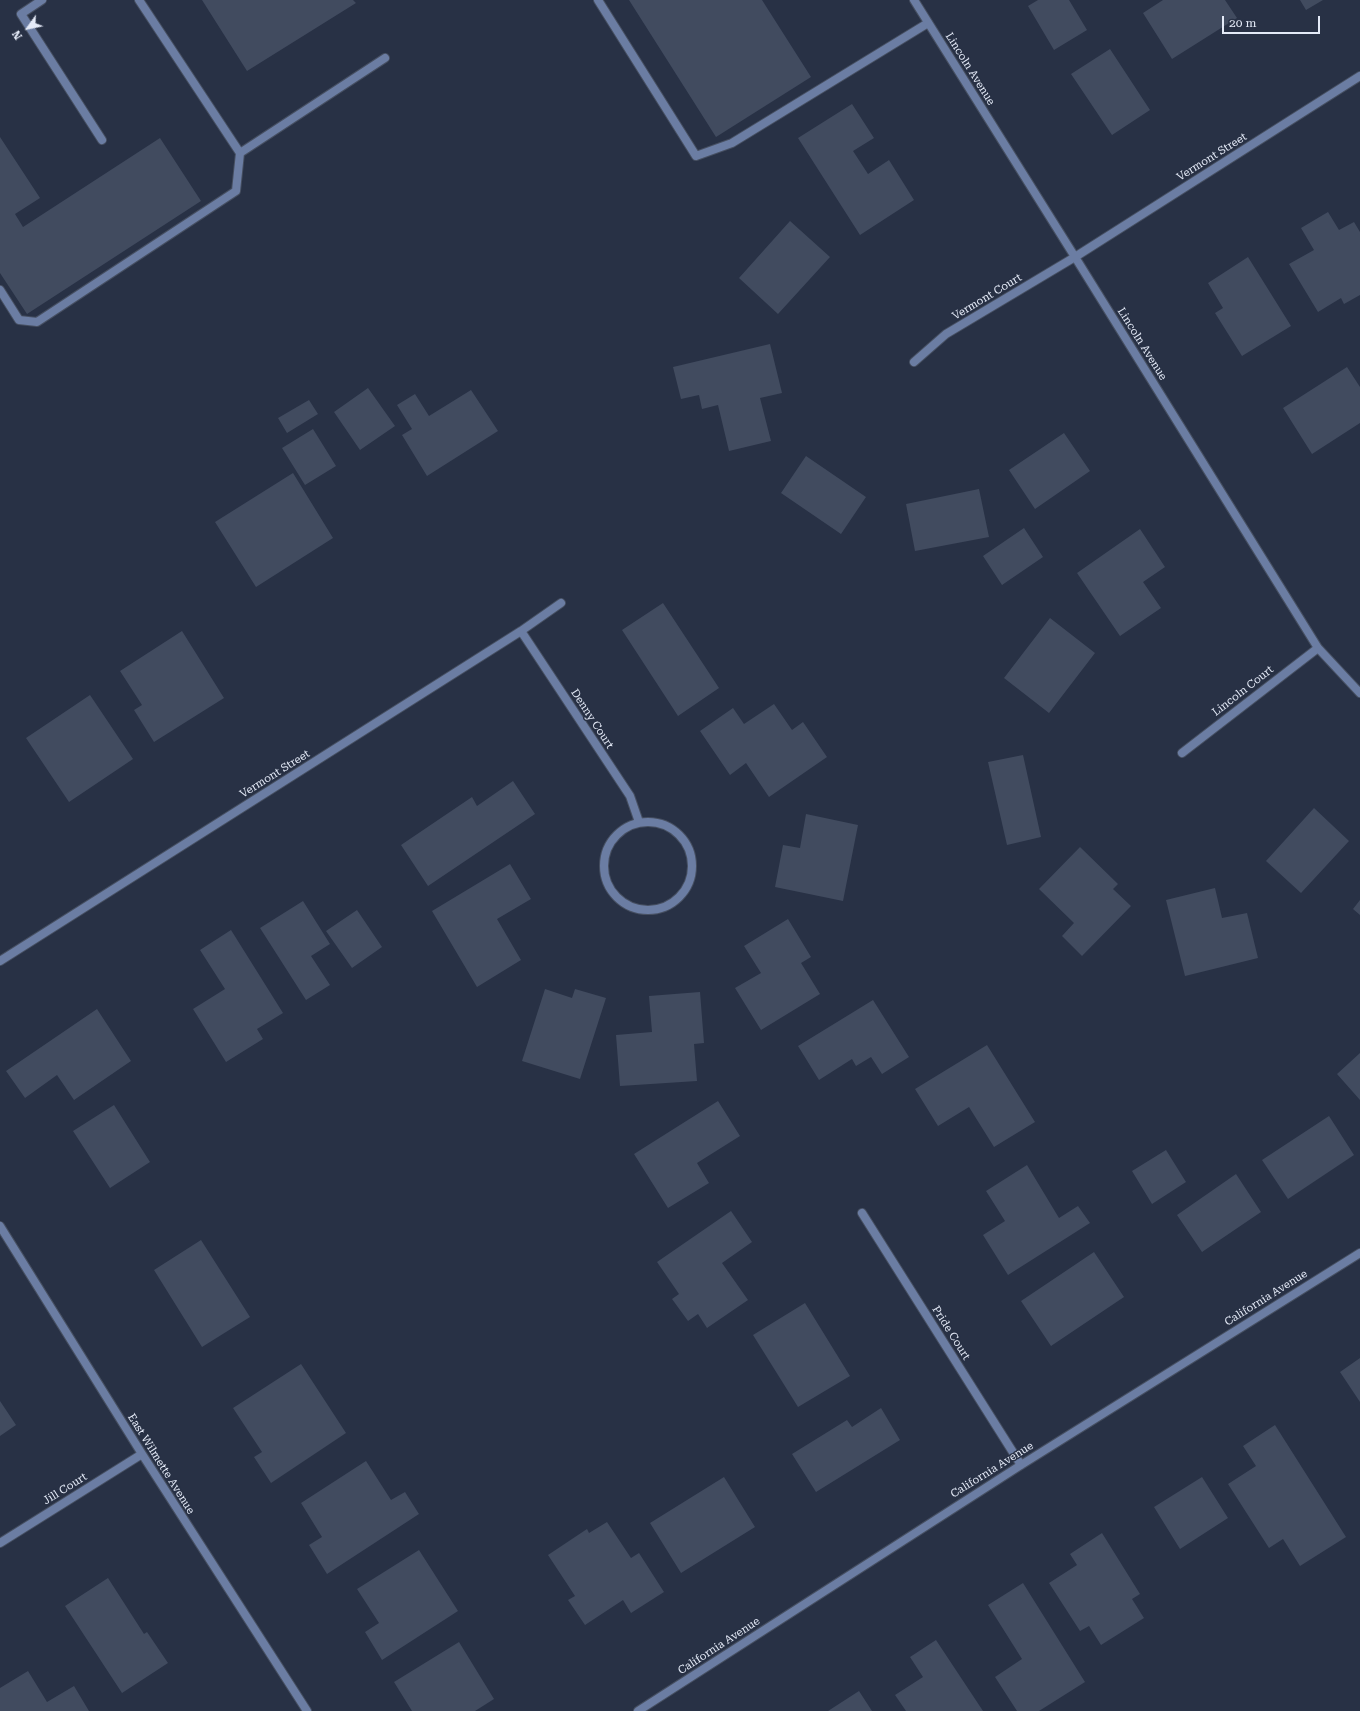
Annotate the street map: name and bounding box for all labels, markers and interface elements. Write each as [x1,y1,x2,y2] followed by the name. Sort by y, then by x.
[8,8,48,48] north arrow
[1224,8,1322,34] scale bar
[1229,16,1256,30] text: 20 m
[10,28,25,42] text: N
[942,30,998,108] street label: Lincoln Avenue
[1175,130,1249,184] street label: Vermont Street
[950,271,1024,323] street label: Vermont Court
[1114,305,1170,383] street label: Lincoln Avenue
[1210,663,1276,719] street label: Lincoln Court
[568,687,616,751] street label: Denny Court
[238,747,312,801] street label: Vermont Street
[1222,1267,1310,1329] street label: California Avenue
[929,1303,973,1363] street label: Pride Court
[125,1411,197,1517] street label: East Wilmette Avenue
[948,1439,1036,1501] street label: California Avenue
[40,1470,90,1508] street label: Jill Court
[676,1615,762,1677] street label: California Avenue

